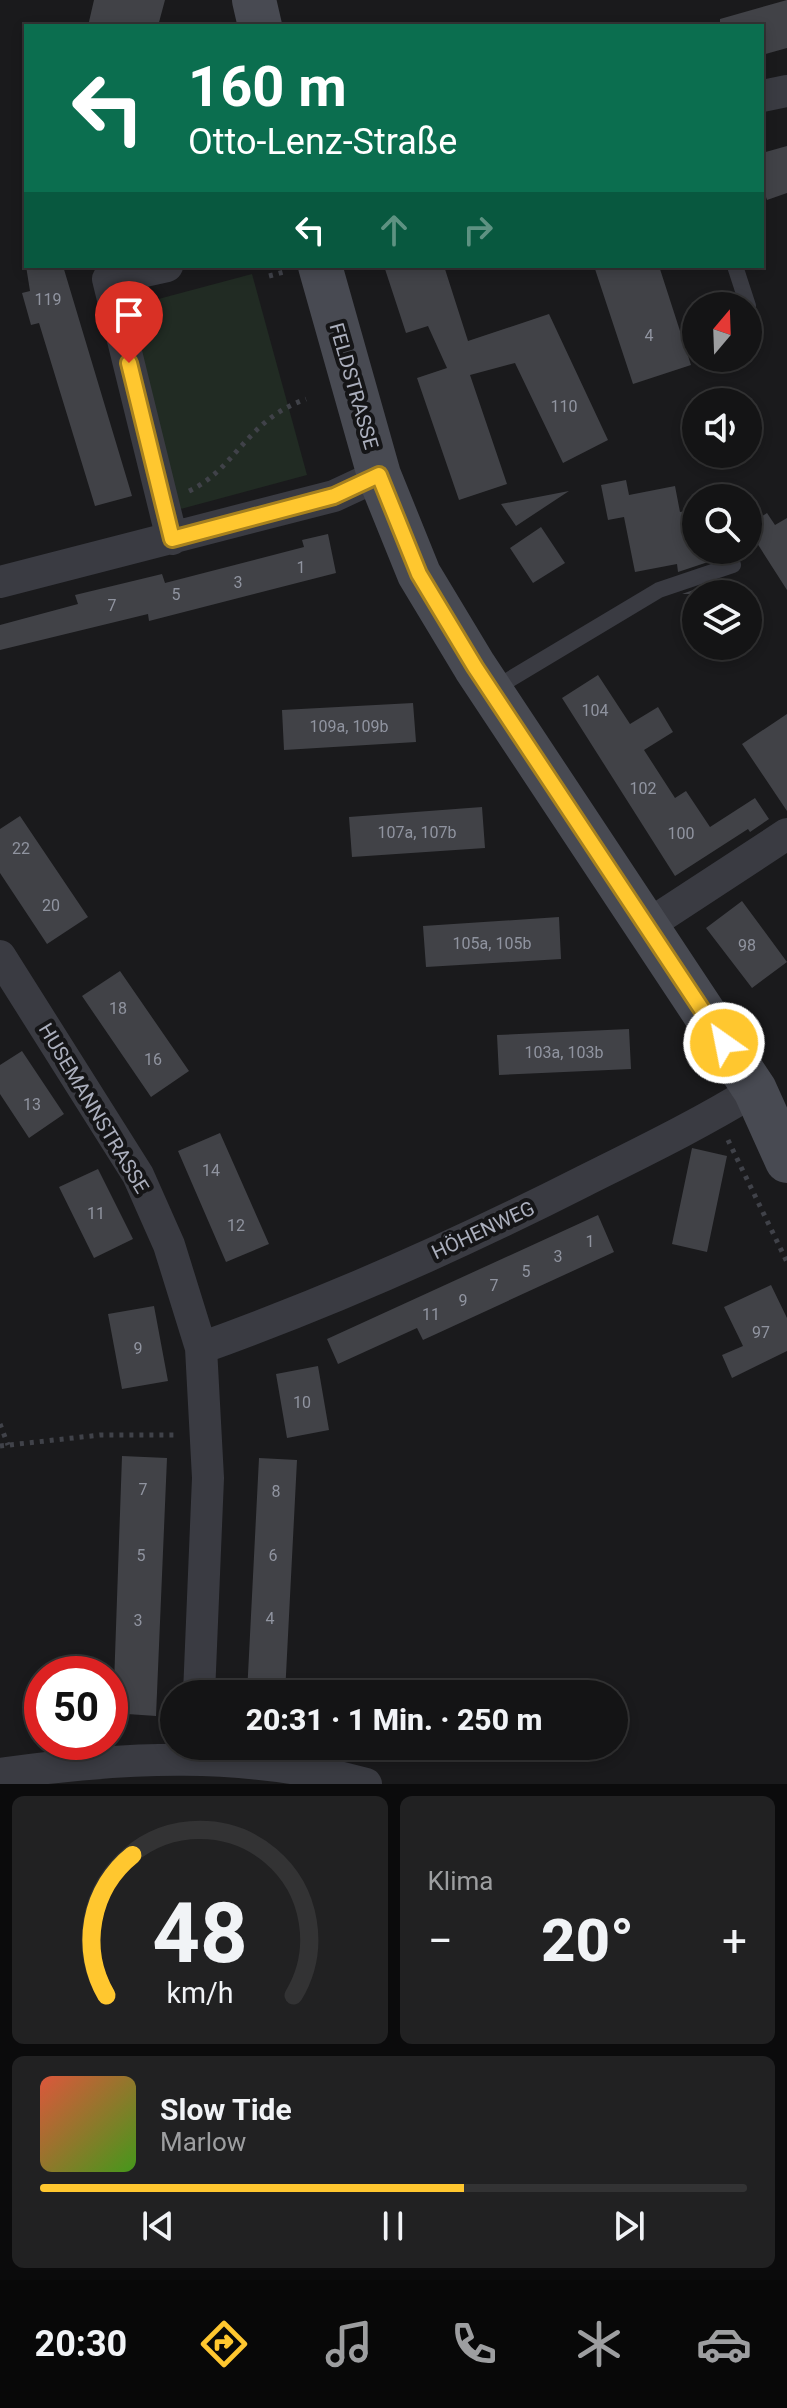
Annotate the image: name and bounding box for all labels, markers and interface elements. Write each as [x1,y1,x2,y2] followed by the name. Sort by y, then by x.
[188,54,347,120] text: 160 m
[56,56,160,160] icon: left
[188,121,457,163] text: Otto-Lenz-Straße
[288,208,332,252] icon: left
[372,208,416,252] icon: ahead
[456,208,500,252] icon: right
[95,281,163,363] pin
[35,290,61,309] house number: 119
[682,292,762,372] north arrow
[682,292,762,660] map controls
[107,293,151,337] icon: arrive
[324,320,384,452] street label: FELDSTRASSE
[645,326,654,345] house number: 4
[682,388,762,468] button: sound
[551,397,577,416] house number: 110
[682,484,762,564] button: search
[297,558,306,577] house number: 1
[234,573,243,592] house number: 3
[682,580,762,660] button: layers
[172,585,181,604] house number: 5
[108,596,117,615] house number: 7
[582,701,608,720] house number: 104
[310,717,388,736] house number: 109a, 109b
[630,779,656,798] house number: 102
[378,823,456,842] house number: 107a, 107b
[668,824,694,843] house number: 100
[12,839,30,858] house number: 22
[42,896,60,915] house number: 20
[453,934,531,953] house number: 105a, 105b
[738,936,756,955] house number: 98
[109,999,127,1018] house number: 18
[682,1001,766,1085] position arrow
[34,1019,154,1197] street label: HUSEMANNSTRASSE
[525,1043,603,1062] house number: 103a, 103b
[144,1050,162,1069] house number: 16
[23,1095,41,1114] house number: 13
[202,1161,220,1180] house number: 14
[428,1196,538,1264] street label: HÖHENWEG
[87,1204,105,1223] house number: 11
[227,1216,245,1235] house number: 12
[586,1232,595,1251] house number: 1
[554,1247,563,1266] house number: 3
[522,1262,531,1281] house number: 5
[490,1276,499,1295] house number: 7
[459,1291,468,1310] house number: 9
[422,1305,440,1324] house number: 11
[752,1323,770,1342] house number: 97
[134,1339,143,1358] house number: 9
[293,1393,311,1412] house number: 10
[139,1480,148,1499] house number: 7
[272,1482,281,1501] house number: 8
[137,1546,146,1565] house number: 5
[269,1546,278,1565] house number: 6
[266,1609,275,1628] house number: 4
[134,1611,143,1630] house number: 3
[24,1656,128,1760] speed limit sign: 50
[246,1702,542,1737] text: 20:31 · 1 Min. · 250 m
[428,1866,493,1896] text: Klima
[152,1885,247,1982] text: 48
[541,1905,634,1976] text: 20°
[428,1915,453,1967] text: −
[722,1915,747,1967] text: +
[166,1976,233,2010] text: km/h
[160,2092,292,2127] text: Slow Tide
[160,2127,246,2157] text: Marlow
[136,2204,180,2248] icon: previous
[371,2204,415,2248] icon: pause
[607,2204,651,2248] icon: next
[196,2316,252,2372] icon: directions
[321,2316,377,2372] icon: music
[446,2316,502,2372] icon: phone
[571,2316,627,2372] icon: climate
[696,2316,752,2372] icon: car
[35,2323,127,2365] text: 20:30

